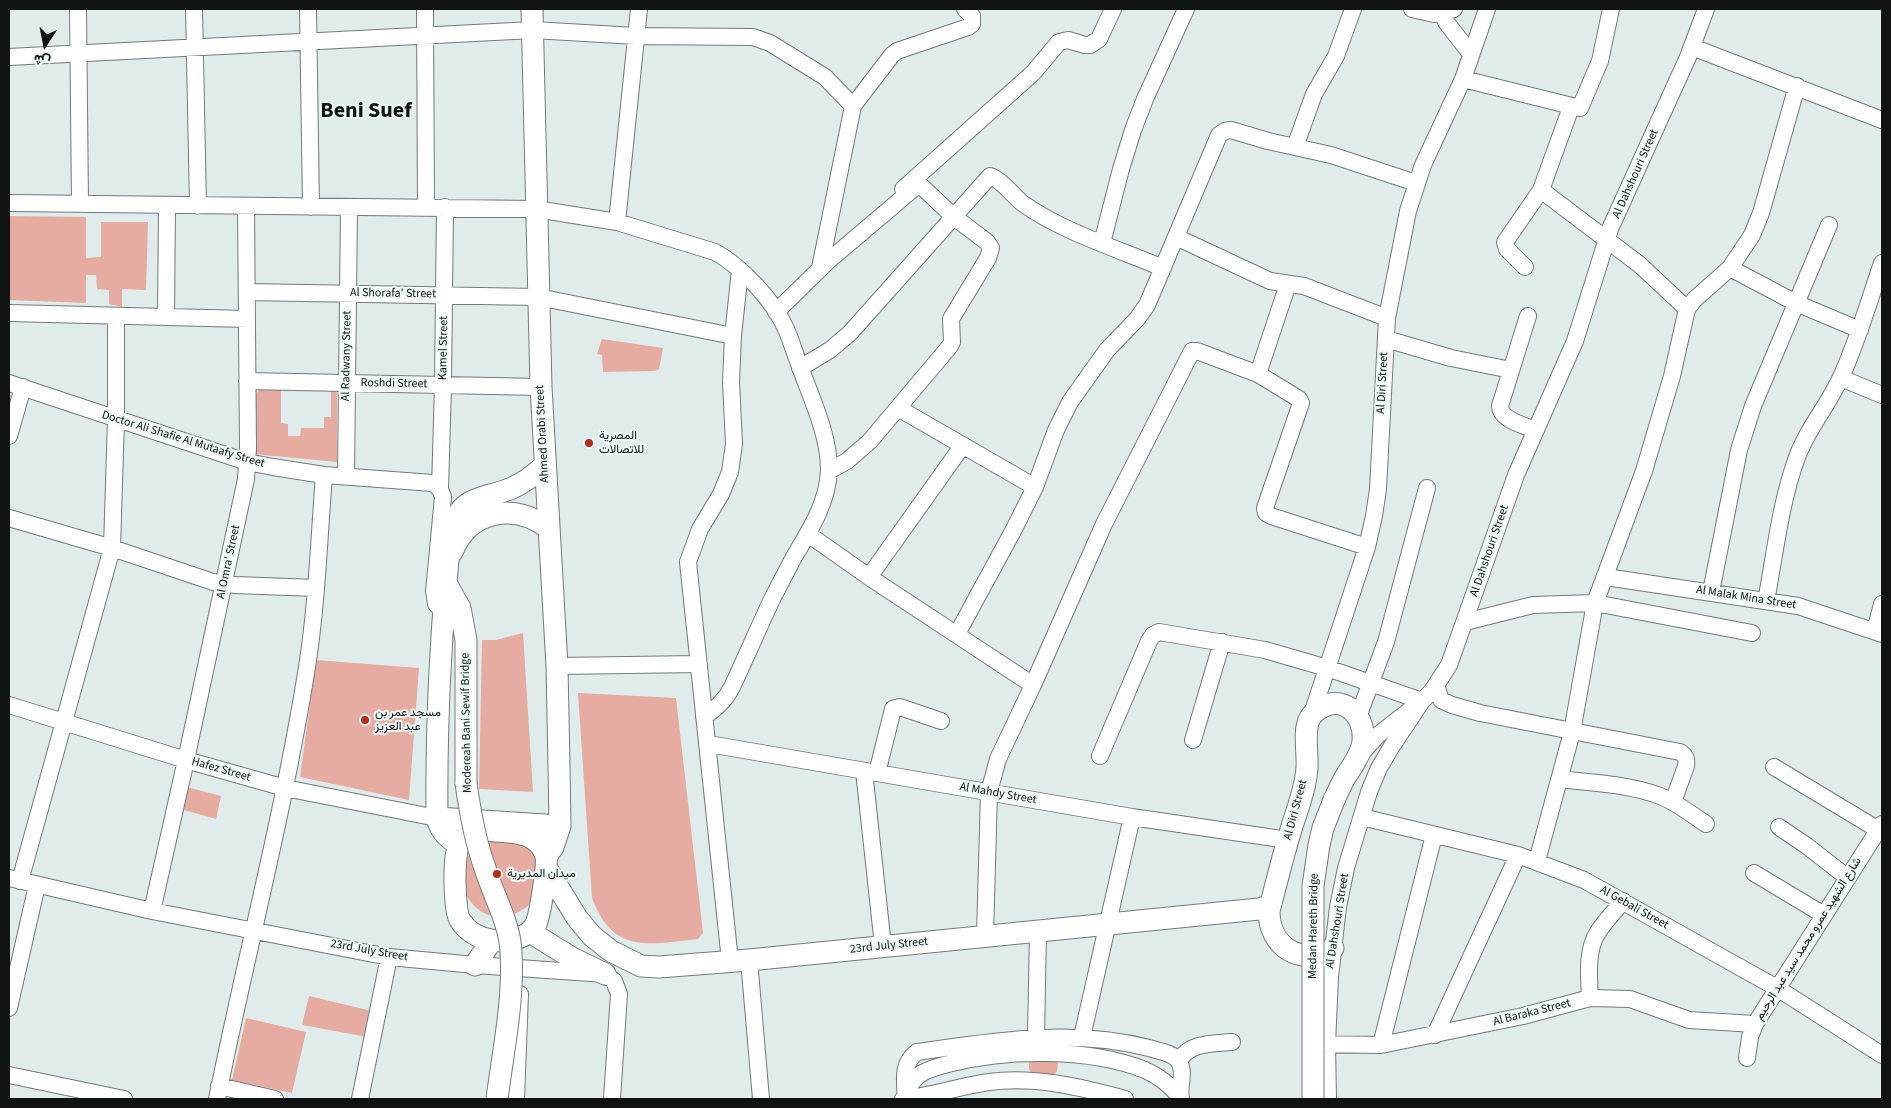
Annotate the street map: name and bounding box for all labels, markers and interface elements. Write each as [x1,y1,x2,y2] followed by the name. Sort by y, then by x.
[20,20,70,70] north arrow
[32,48,52,71] text: ش
[320,99,412,125] district label: Beni Suef
[1610,127,1662,221] street label: Al Dahshouri Street
[350,286,436,302] street label: Al Shorafa' Street
[339,311,355,401] street label: Al Radwany Street
[436,316,452,380] street label: Kamel Street
[1374,352,1392,414] street label: Al Diri Street
[360,376,428,392] street label: Roshdi Street
[533,385,553,483] street label: Ahmed Orabi Street
[100,408,266,472] street label: Doctor Ali Shafie Al Mutaafy Street
[599,429,644,457] place label: المصرية للاتصالات
[583,437,595,449] marker: المصرية للاتصالات
[1468,503,1512,599] street label: Al Dahshouri Street
[214,524,244,600] street label: Al Omra' Street
[1695,583,1797,613] street label: Al Malak Mina Street
[459,653,475,793] street label: Modereah Bani Sewif Bridge
[375,706,441,734] place label: مسجد عمر بن عبد العزيز
[359,714,371,726] marker: مسجد عمر بن عبد العزيز
[190,755,252,785] street label: Hafez Street
[1281,778,1311,842] street label: Al Diri Street
[958,780,1038,808] street label: Al Mahdy Street
[1753,855,1865,1023] street label: شارع الشهيد عمرو محمد سيد عبد الرحيم
[507,867,576,881] place label: ميدان المديرية
[491,868,503,880] marker: ميدان المديرية
[1323,872,1353,970] street label: Al Dahshouri Street
[1306,873,1322,979] street label: Medan Hareth Bridge
[1597,883,1671,933] street label: Al Gebali Street
[849,935,929,957] street label: 23rd July Street
[329,937,409,965] street label: 23rd July Street
[1492,996,1572,1030] street label: Al Baraka Street

